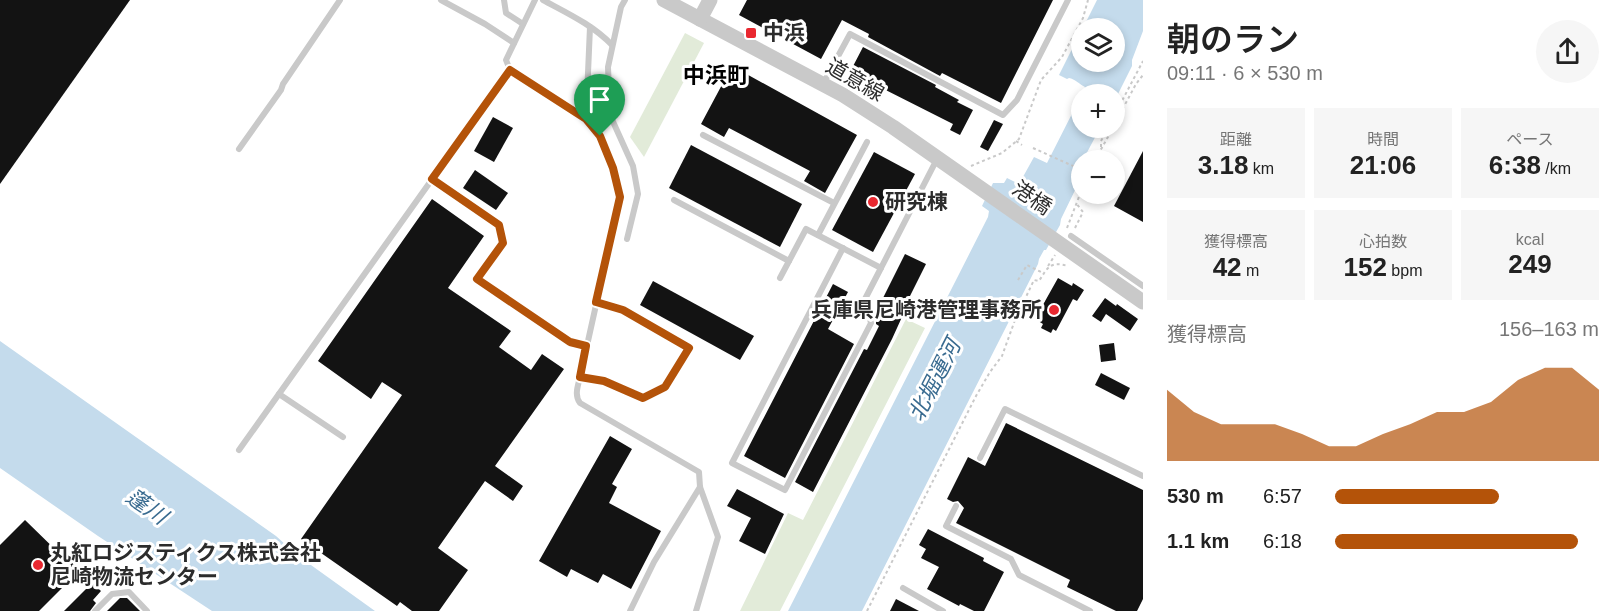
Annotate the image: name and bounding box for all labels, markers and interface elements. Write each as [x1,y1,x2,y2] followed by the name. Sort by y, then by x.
[1071,18,1125,204] map controls
[1071,18,1125,72] button: layers
[1536,20,1599,83] button: share
[763,21,805,44] place label: 中浜
[1167,21,1299,58] text: 朝のラン
[744,26,758,40] marker: 中浜
[822,54,888,105] street label: 道意線
[1167,62,1323,84] text: 09:11 · 6 × 530 m
[683,63,749,88] district label: 中浜町
[574,74,625,136] pin
[583,83,616,116] icon: arrive
[1071,84,1125,138] button: +
[1220,131,1252,148] text: 距離
[1367,131,1399,148] text: 時間
[1506,131,1554,148] text: ペース
[1071,150,1125,204] button: −
[1198,150,1248,180] text: 3.18
[1350,150,1416,180] text: 21:06
[1489,150,1541,180] text: 6:38
[1248,160,1274,177] text: km
[1541,160,1571,177] text: /km
[1008,176,1056,219] street label: 港橋
[885,190,948,213] place label: 研究棟
[866,195,880,209] marker: 研究棟
[1516,231,1544,248] text: kcal
[1204,233,1268,250] text: 獲得標高
[1359,233,1407,250] text: 心拍数
[1508,249,1552,279] text: 249
[1213,252,1242,282] text: 42
[1344,252,1387,282] text: 152
[1242,262,1259,279] text: m
[1387,262,1422,279] text: bpm
[811,298,1042,321] place label: 兵庫県尼崎港管理事務所
[1047,303,1061,317] marker: 兵庫県尼崎港管理事務所
[1499,318,1599,340] text: 156–163 m
[1167,323,1247,345] text: 獲得標高
[903,332,967,425] water label: 北堀運河
[122,484,174,530] water label: 蓬川
[1167,485,1224,507] text: 530 m
[1263,485,1302,507] text: 6:57
[1167,530,1229,552] text: 1.1 km
[1263,530,1302,552] text: 6:18
[50,541,321,588] place label: 丸紅ロジスティクス株式会社 尼崎物流センター
[31,558,45,572] marker: 丸紅ロジスティクス株式会社 尼崎物流センター

